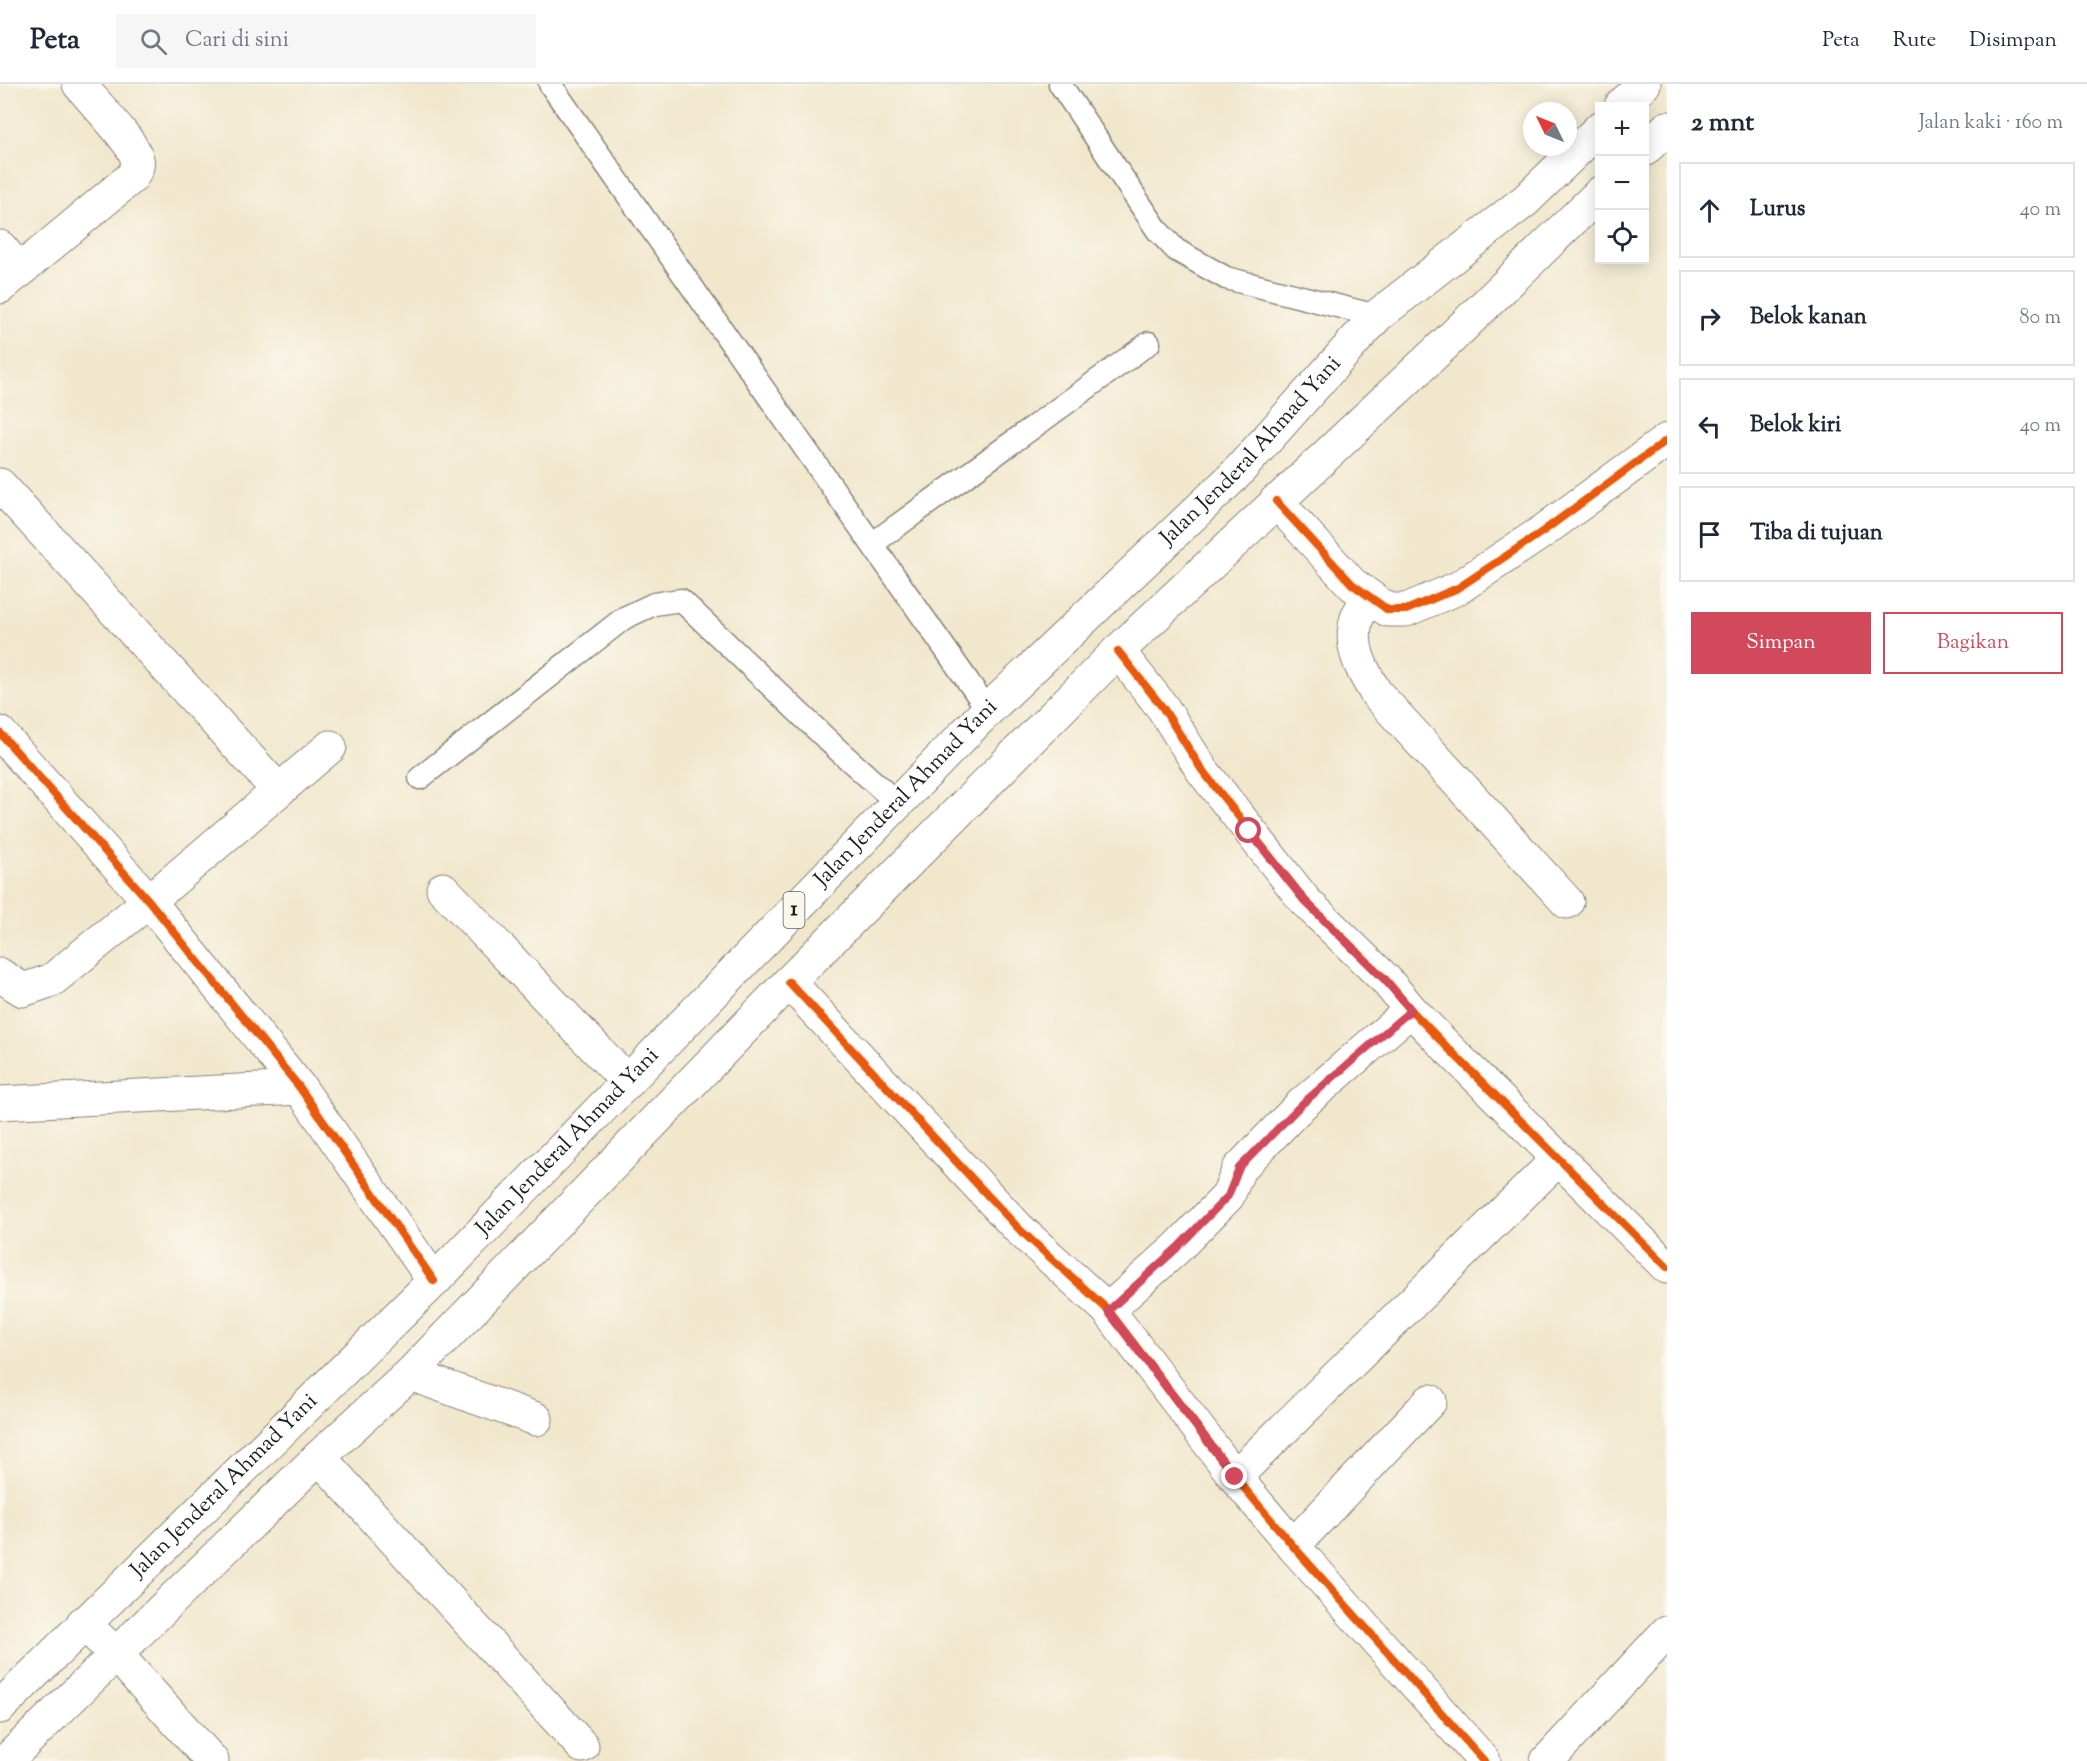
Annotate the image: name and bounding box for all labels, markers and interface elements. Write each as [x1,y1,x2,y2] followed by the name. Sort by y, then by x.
[116,14,536,68] search box
[30,21,80,61] text: Peta
[137,25,170,58] icon: search
[185,25,289,57] text: Cari di sini
[1822,26,1860,56] text: Peta
[1893,26,1936,56] text: Rute
[1969,26,2057,56] text: Disimpan
[1523,102,1577,156] north arrow
[1595,102,1649,264] map controls
[1595,102,1649,156] button: +
[1691,105,1754,142] text: 2 mnt
[1919,109,2063,138] text: Jalan kaki · 160 m
[1595,156,1649,210] button: −
[1693,194,1726,227] icon: ahead
[1750,194,1806,226] text: Lurus
[2020,196,2061,225] text: 40 m
[1595,210,1649,264] button: locate
[1693,302,1726,335] icon: right
[1750,302,1867,334] text: Belok kanan
[2020,304,2061,333] text: 80 m
[1153,349,1350,554] street label: Jalan Jenderal Ahmad Yani
[1693,410,1726,443] icon: left
[1750,410,1841,442] text: Belok kiri
[2020,412,2061,441] text: 40 m
[1693,518,1726,551] icon: arrive
[1750,518,1883,550] text: Tiba di tujuan
[1691,612,1871,674] button: Simpan
[1883,612,2063,674] button: Bagikan
[807,692,1005,896] street label: Jalan Jenderal Ahmad Yani
[1235,817,1261,843] route start
[784,892,804,928] road number: 1
[469,1041,667,1245] street label: Jalan Jenderal Ahmad Yani
[123,1387,326,1586] street label: Jalan Jenderal Ahmad Yani
[1221,1463,1247,1489] route end

